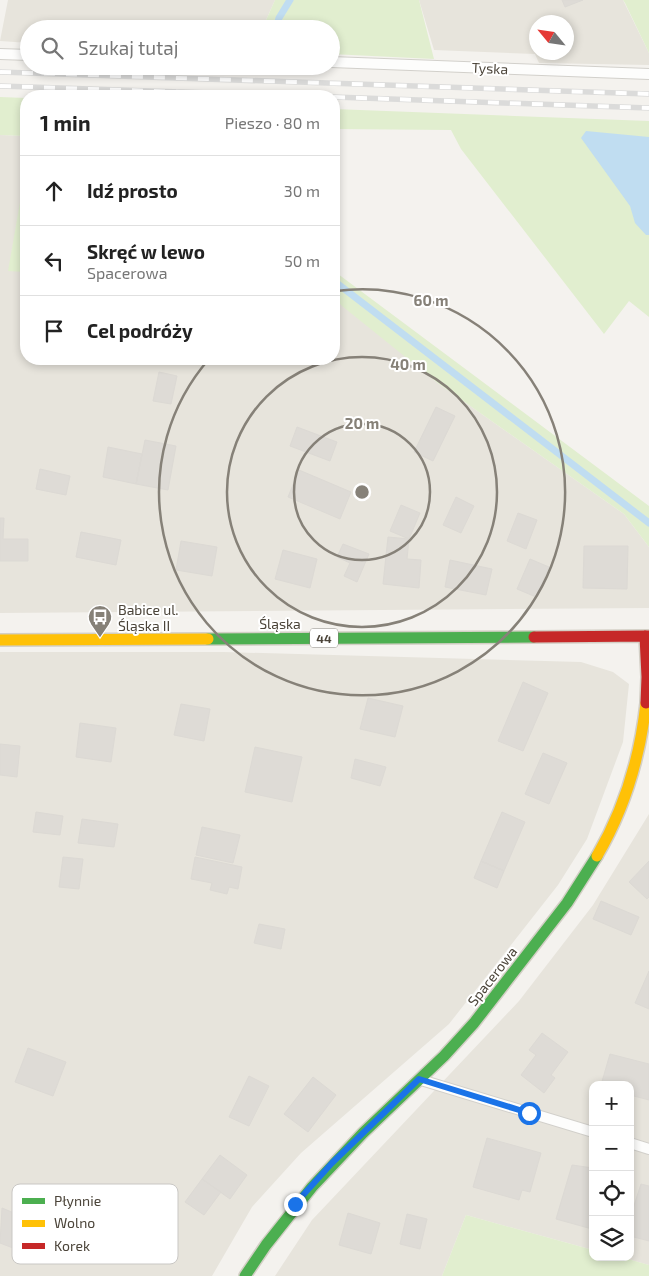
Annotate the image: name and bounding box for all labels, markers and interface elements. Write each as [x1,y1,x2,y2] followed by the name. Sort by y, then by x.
[529,15,574,60] north arrow
[20,20,340,75] search box
[38,34,66,62] icon: search
[78,36,178,59] text: Szukaj tutaj
[471,59,509,77] street label: Tyska
[40,110,91,135] text: 1 min
[225,113,320,132] text: Pieszo · 80 m
[40,177,68,205] icon: ahead
[87,179,178,202] text: Idź prosto
[284,181,320,200] text: 30 m
[87,240,205,263] text: Skręć w lewo
[40,247,68,275] icon: left
[284,251,320,270] text: 50 m
[87,263,168,282] text: Spacerowa
[414,291,448,309] text: 60 m
[40,317,68,345] icon: arrive
[87,319,193,342] text: Cel podróży
[390,355,426,373] text: 40 m
[345,414,379,432] text: 20 m
[353,483,371,501] centre of rings
[118,601,179,634] place label: Babice ul. Śląska II
[87,604,113,638] bus stop icon: Babice ul. Śląska II
[259,615,301,632] street label: Śląska
[310,628,338,648] road number: 44
[464,943,520,1009] street label: Spacerowa
[589,1081,634,1261] map controls
[589,1081,634,1126] button: +
[518,1102,541,1125] route start
[589,1126,634,1171] button: −
[589,1171,634,1216] button: locate
[12,1184,178,1264] legend
[54,1192,101,1209] text: Płynnie
[284,1193,307,1216] route end
[54,1214,95,1231] text: Wolno
[589,1216,634,1261] button: layers
[54,1237,90,1254] text: Korek

